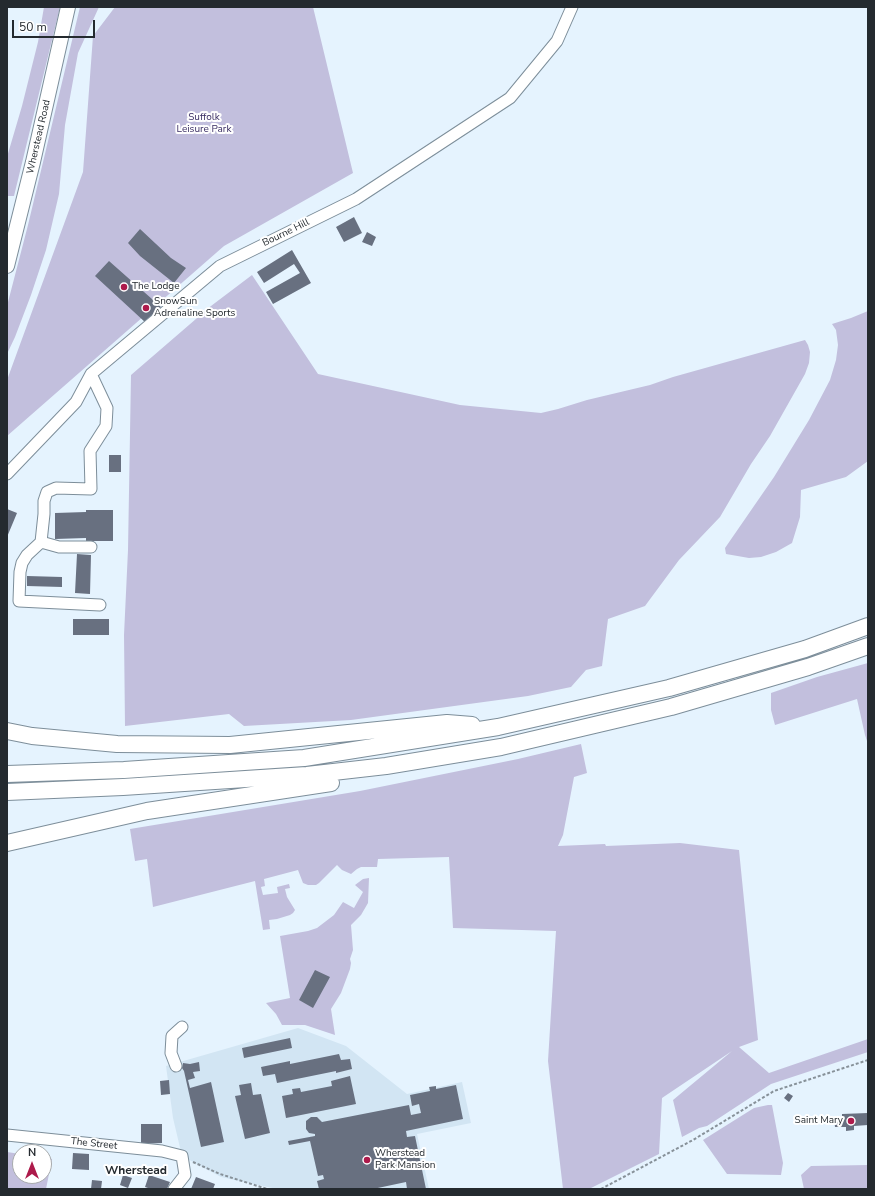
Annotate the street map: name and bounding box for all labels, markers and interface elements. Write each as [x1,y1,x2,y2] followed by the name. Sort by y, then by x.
[14,12,97,38] scale bar
[19,19,47,35] text: 50 m
[25,99,53,175] street label: Wherstead Road
[177,112,231,136] park label: Suffolk Leisure Park
[260,216,312,250] street label: Bourne Hill
[132,281,180,293] place label: The Lodge
[119,282,129,292] marker: The Lodge
[154,296,235,320] place label: SnowSun Adrenaline Sports
[141,303,151,313] marker: SnowSun Adrenaline Sports
[795,1115,843,1127] place label: Saint Mary
[846,1116,856,1126] marker: Saint Mary
[70,1136,118,1152] street label: The Street
[12,1144,52,1184] north arrow
[28,1145,36,1160] text: N
[375,1148,435,1172] place label: Wherstead Park Mansion
[362,1155,372,1165] marker: Wherstead Park Mansion
[105,1164,167,1178] district label: Wherstead

